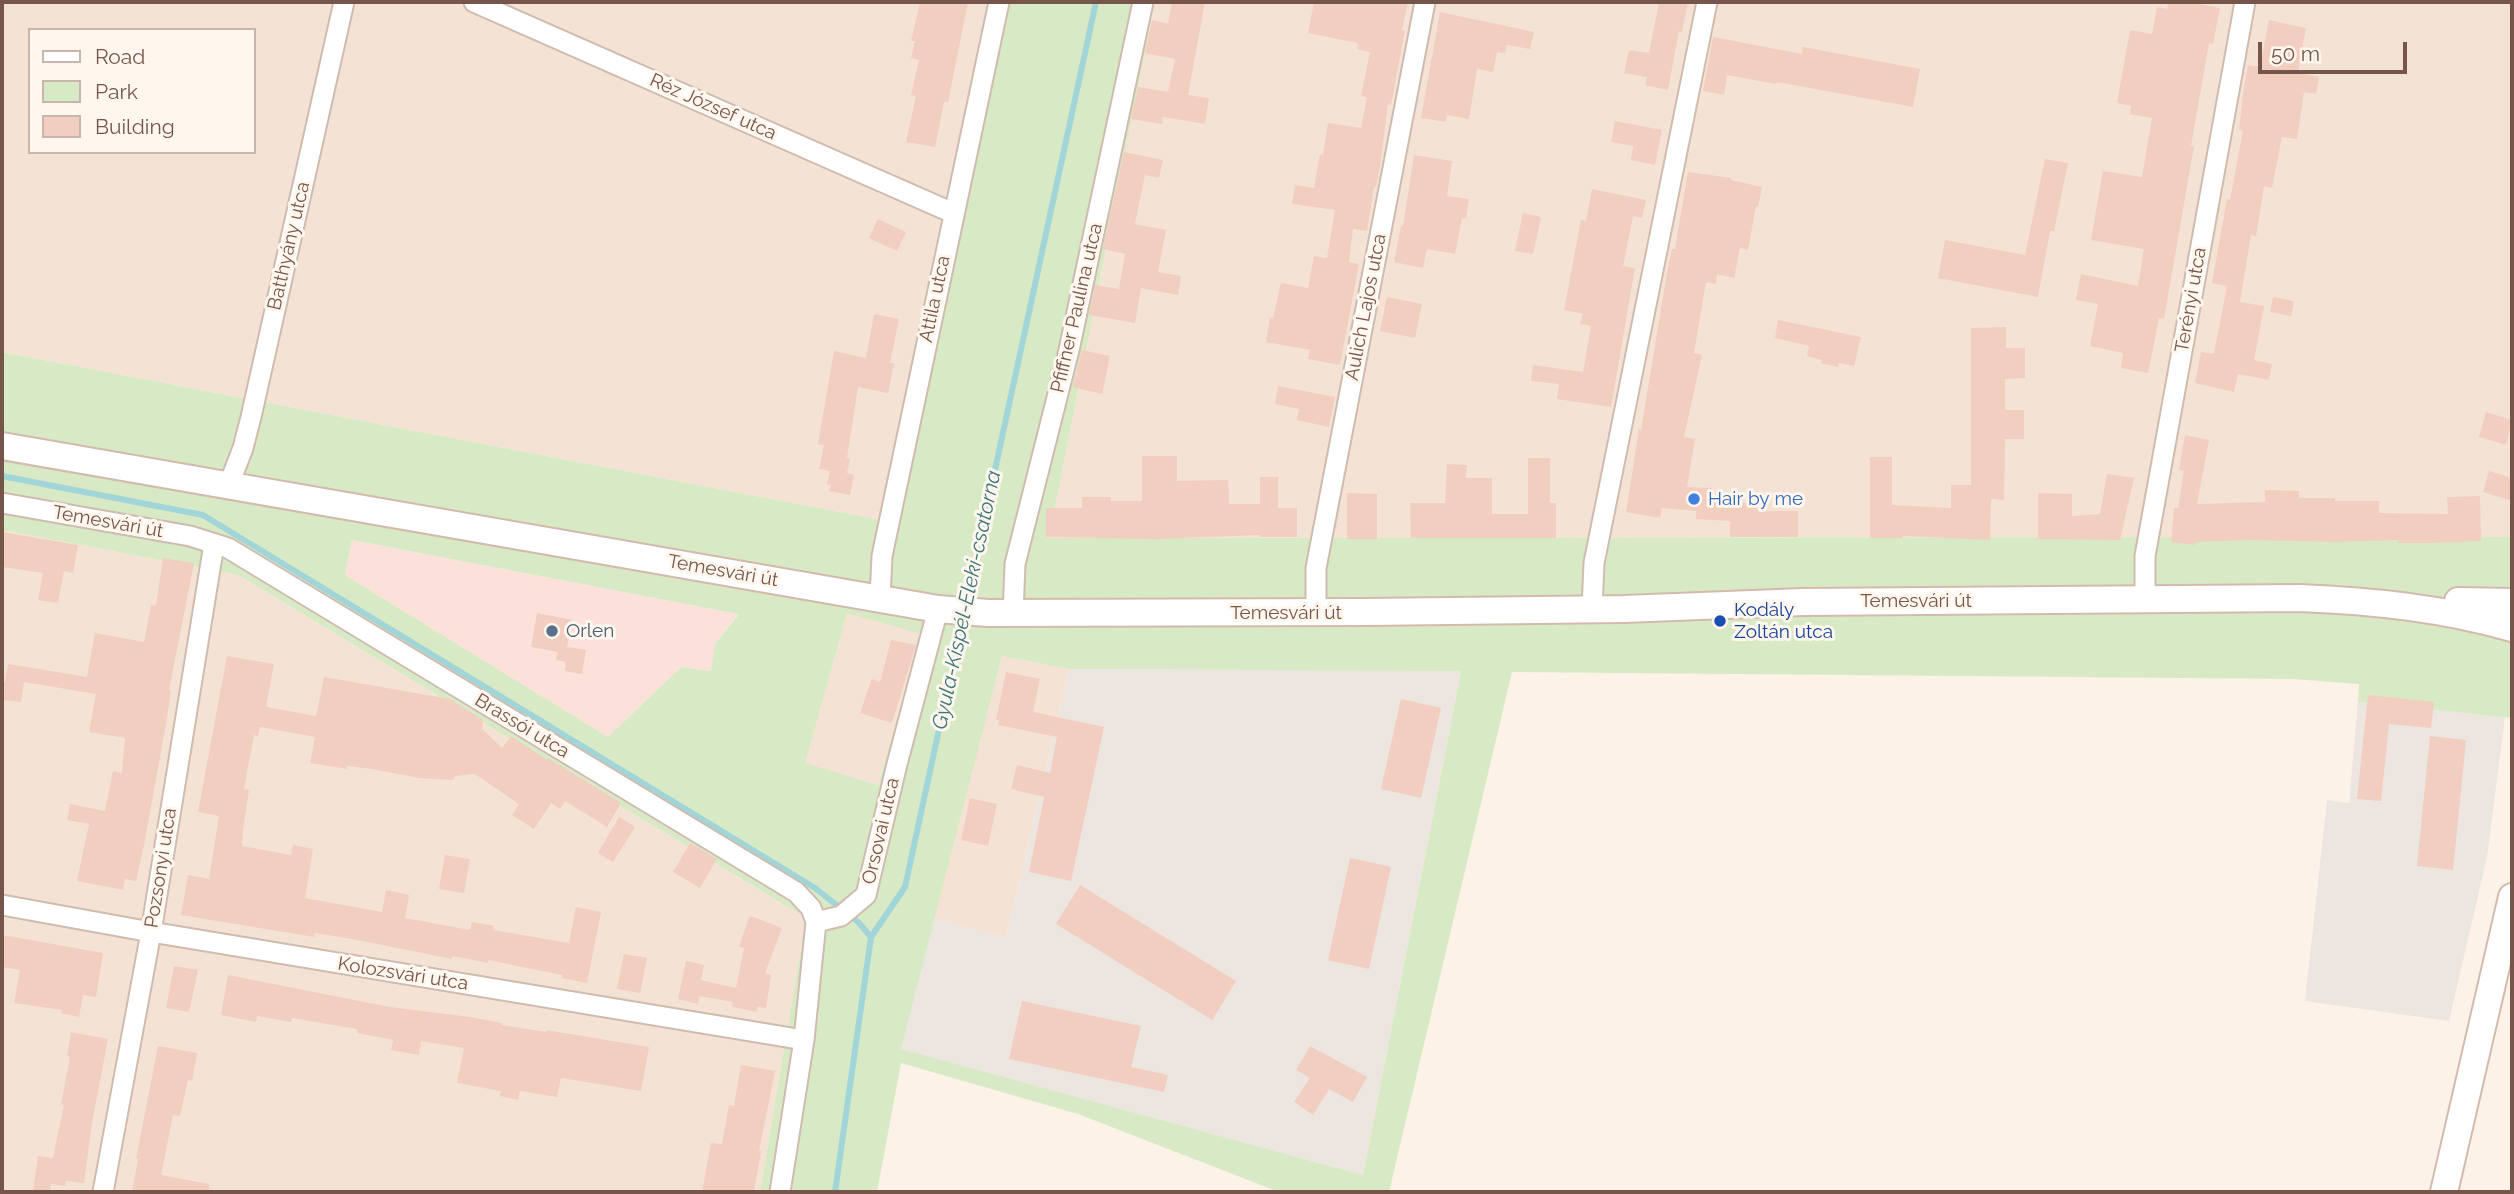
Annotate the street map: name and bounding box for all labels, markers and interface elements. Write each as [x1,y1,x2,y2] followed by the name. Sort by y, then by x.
[28,28,256,154] legend
[2262,28,2411,72] scale bar
[2271,41,2320,66] text: 50 m
[95,44,145,69] text: Road
[646,69,780,145] street label: Réz József utca
[95,79,138,104] text: Park
[95,114,175,139] text: Building
[263,180,315,312] street label: Batthyány utca
[1046,221,1108,395] street label: Pfiffner Paulina utca
[1341,232,1391,382] street label: Aulich Lajos utca
[2171,246,2211,354] street label: Terényi utca
[915,254,955,344] street label: Attila utca
[927,468,1007,732] water label: Gyula-Kispél-Eleki-csatorna
[1708,488,1803,510] place label: Hair by me
[1686,491,1702,507] marker: Hair by me
[51,501,165,543] street label: Temesvári út
[666,550,780,592] street label: Temesvári út
[1860,590,1972,612] street label: Temesvári út
[1734,599,1833,643] place label: Kodály Zoltán utca
[1230,602,1342,624] street label: Temesvári út
[1712,613,1728,629] marker: Kodály Zoltán utca
[566,620,614,642] place label: Orlen
[544,623,560,639] marker: Orlen
[470,689,574,763] street label: Brassói utca
[858,776,904,886] street label: Orsovai utca
[140,806,182,930] street label: Pozsonyi utca
[336,952,470,996] street label: Kolozsvári utca

